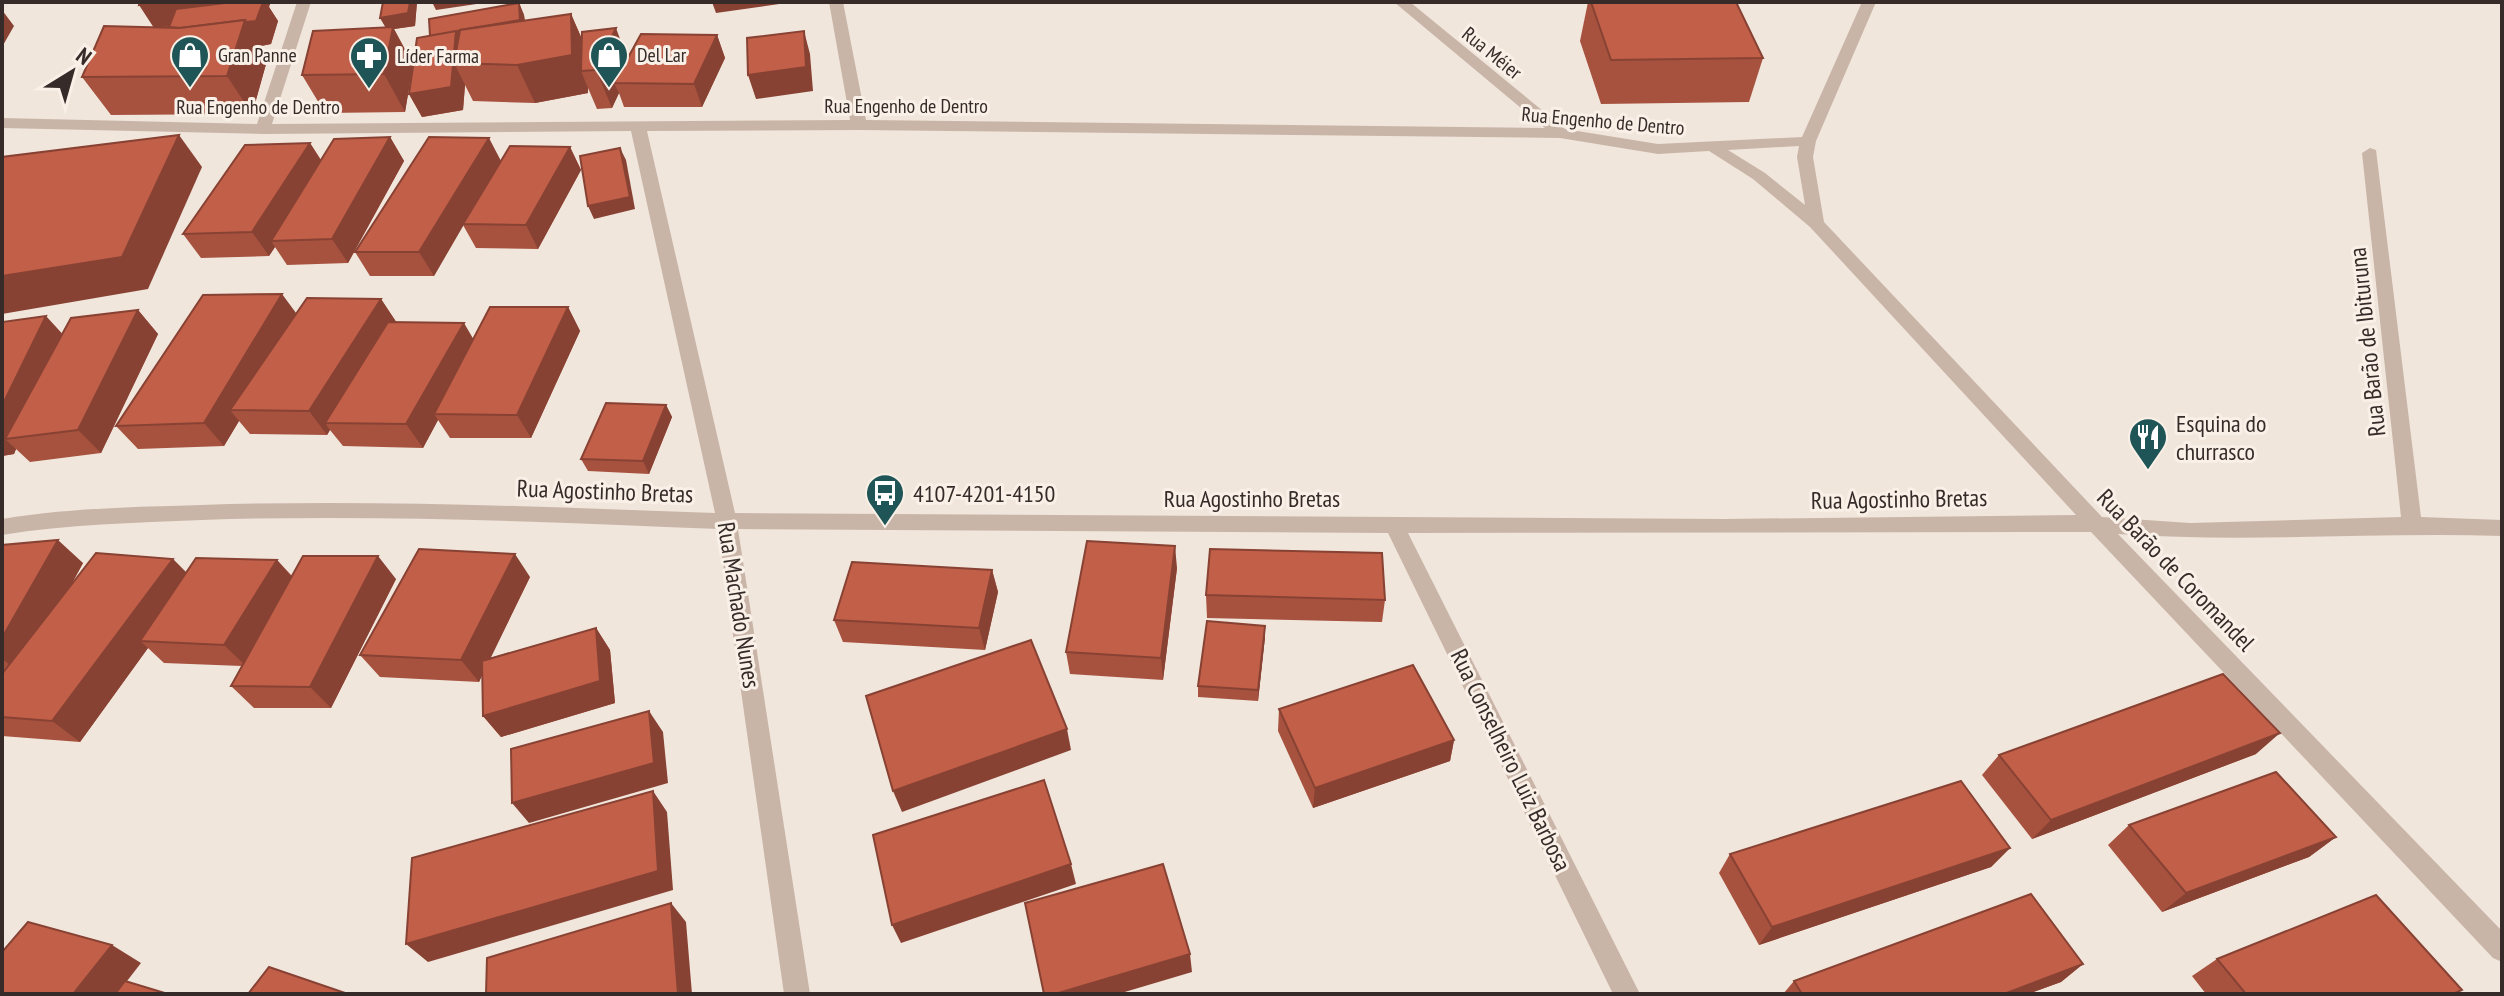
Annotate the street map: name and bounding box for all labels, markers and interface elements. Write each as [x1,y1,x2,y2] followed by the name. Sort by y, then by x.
[1457,21,1528,85] street label: Rua Méier
[32,32,112,112] north arrow
[169,34,211,89] shop icon: Gran Panne
[588,34,630,89] shop icon: Del Lar
[348,35,390,90] pharmacy icon: Líder Farma
[71,41,97,71] text: N
[218,42,297,68] place label: Gran Panne
[637,42,687,68] place label: Del Lar
[397,43,479,69] place label: Líder Farma
[824,93,988,119] street label: Rua Engenho de Dentro
[176,94,340,120] street label: Rua Engenho de Dentro
[1520,101,1686,141] street label: Rua Engenho de Dentro
[2342,246,2392,438] street label: Rua Barão de Ibituruna
[2176,408,2266,467] place label: Esquina do churrasco
[2127,416,2169,471] restaurant icon: Esquina do churrasco
[516,472,694,510] street label: Rua Agostinho Bretas
[864,472,906,527] bus stop icon: 4107-4201-4150
[913,478,1055,509] place label: 4107-4201-4150
[1811,482,1987,516] street label: Rua Agostinho Bretas
[2091,482,2262,658] street label: Rua Barão de Coromandel
[1164,483,1340,514] street label: Rua Agostinho Bretas
[711,520,767,690] street label: Rua Machado Nunes
[1444,644,1578,876] street label: Rua Conselheiro Luiz Barbosa

